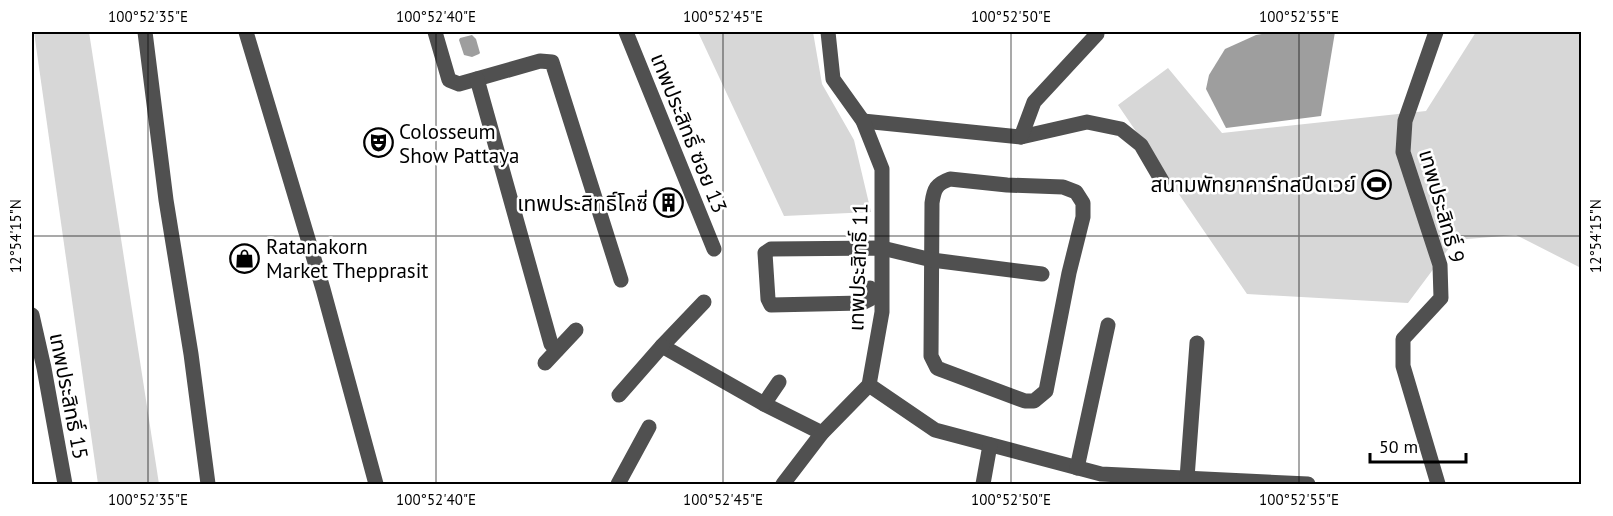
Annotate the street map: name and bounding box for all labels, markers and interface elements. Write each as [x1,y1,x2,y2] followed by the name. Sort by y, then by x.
[108,7,188,26] text: 100°52'35"E
[396,7,476,26] text: 100°52'40"E
[683,7,763,26] text: 100°52'45"E
[971,7,1051,26] text: 100°52'50"E
[1259,7,1339,26] text: 100°52'55"E
[645,49,733,217] street label: เทพประสิทธิ์ ซอย 13
[399,118,519,169] place label: Colosseum Show Pattaya
[362,127,394,159] theatre icon: Colosseum Show Pattaya
[1413,146,1471,266] street label: เทพประสิทธิ์ 9
[1361,168,1393,200] sports icon: สนามพัทยาคาร์ทสปีดเวย์
[1150,171,1356,198] place label: สนามพัทยาคาร์ทสปีดเวย์
[653,187,685,219] building icon: เทพประสิทธิ์โคซี่
[517,189,648,217] place label: เทพประสิทธิ์โคซี่
[6,199,25,273] text: 12°54'15"N
[1586,199,1605,273] text: 12°54'15"N
[842,202,874,332] street label: เทพประสิทธิ์ 11
[266,233,428,284] place label: Ratanakorn Market Thepprasit
[229,242,261,274] shop icon: Ratanakorn Market Thepprasit
[44,330,94,462] street label: เทพประสิทธิ์ 15
[1370,426,1466,464] scale bar
[1379,435,1418,458] text: 50 m
[108,490,188,509] text: 100°52'35"E
[396,490,476,509] text: 100°52'40"E
[683,490,763,509] text: 100°52'45"E
[971,490,1051,509] text: 100°52'50"E
[1259,490,1339,509] text: 100°52'55"E

